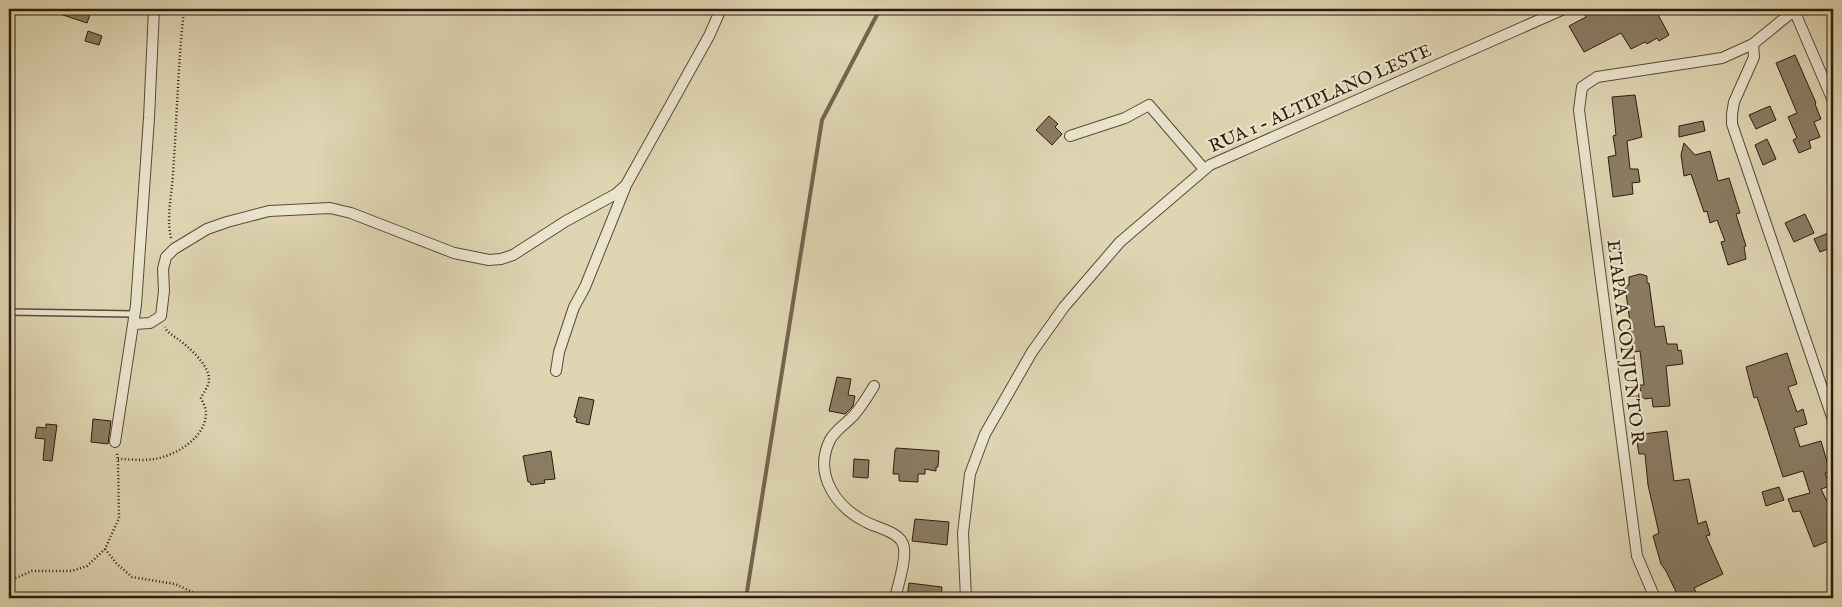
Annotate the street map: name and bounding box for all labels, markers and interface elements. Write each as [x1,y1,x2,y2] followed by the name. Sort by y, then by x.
[1206,40,1435,159] street label: RUA 1 - ALTIPLANO LESTE
[1601,238,1649,447] street label: ETAPA A CONJUNTO R

